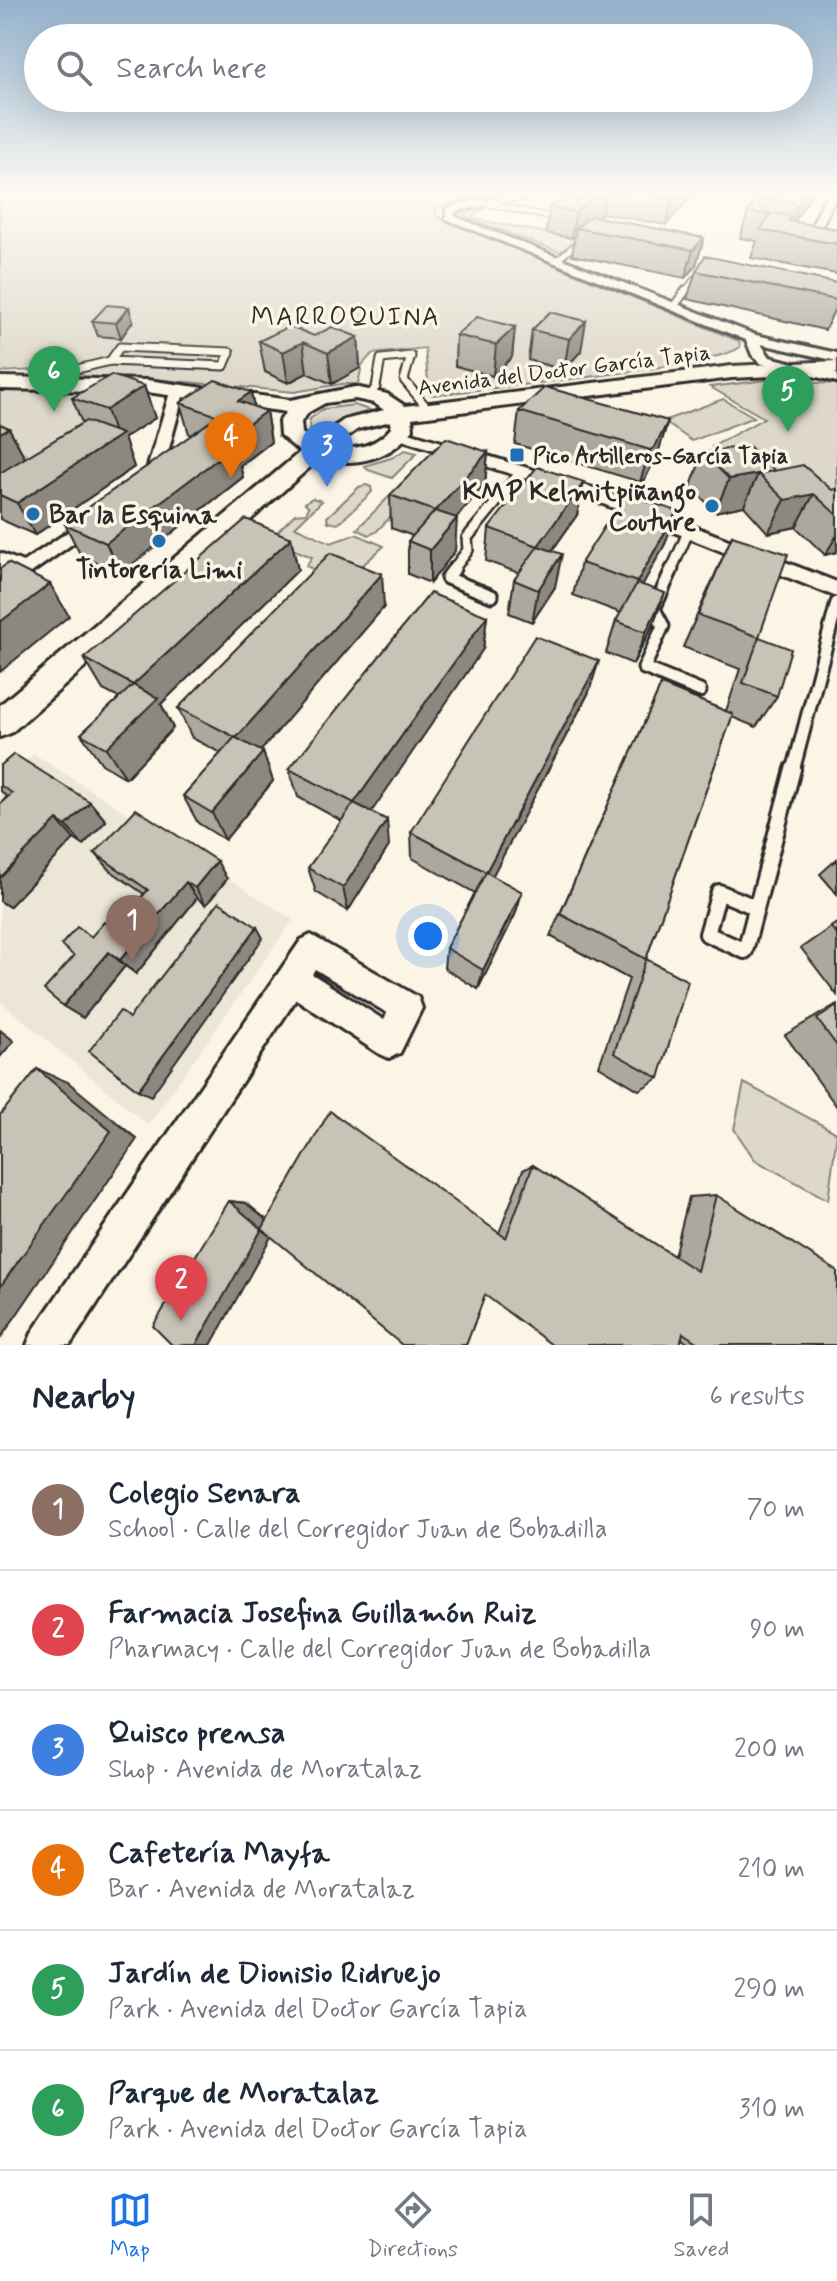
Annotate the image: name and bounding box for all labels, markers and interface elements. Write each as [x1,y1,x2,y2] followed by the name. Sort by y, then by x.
[24,24,813,112] search box
[52,46,96,90] icon: search
[116,49,267,88] text: Search here
[251,301,441,335] district label: MARROQUINA
[416,339,712,403] street label: Avenida del Doctor García Tapia
[28,346,80,412] pin: 6
[762,366,814,432] pin: 5
[205,412,257,478] pin: 4
[301,421,353,487] pin: 3
[533,443,788,471] place label: Pico Artilleros-García Tapia
[508,446,526,464] marker: Pico Artilleros-García Tapia
[463,476,696,540] place label: KMP Kelmitpiñango Couture
[703,497,721,515] marker: KMP Kelmitpiñango Couture
[49,499,218,533] place label: Bar la Esquina
[24,505,42,523] marker: Bar la Esquina
[150,532,168,550] marker: Tintorería Limi
[76,554,242,588] place label: Tintorería Limi
[106,895,158,961] pin: 1
[408,916,448,956] your location
[155,1255,207,1321] pin: 2
[32,1375,136,1420] text: Nearby
[710,1380,805,1414] text: 6 results
[108,1474,301,1513] text: Colegio Senara
[52,1493,64,1527] text: 1
[747,1493,805,1527] text: 70 m
[108,1513,607,1547] text: School · Calle del Corregidor Juan de Bobadilla
[108,1594,537,1633] text: Farmacia Josefina Guillamón Ruiz
[52,1613,64,1647] text: 2
[750,1613,805,1647] text: 90 m
[108,1633,651,1667] text: Pharmacy · Calle del Corregidor Juan de Bobadilla
[108,1714,285,1753] text: Quisco prensa
[52,1733,64,1767] text: 3
[734,1733,805,1767] text: 200 m
[108,1753,422,1787] text: Shop · Avenida de Moratalaz
[108,1834,329,1873] text: Cafetería Mayfa
[50,1853,66,1887] text: 4
[738,1853,805,1887] text: 210 m
[108,1873,415,1907] text: Bar · Avenida de Moratalaz
[108,1954,441,1993] text: Jardín de Dionisio Ridruejo
[50,1973,66,2007] text: 5
[733,1973,805,2007] text: 290 m
[108,1993,528,2027] text: Park · Avenida del Doctor García Tapia
[108,2074,379,2113] text: Parque de Moratalaz
[51,2093,65,2127] text: 6
[739,2093,805,2127] text: 310 m
[108,2113,528,2147] text: Park · Avenida del Doctor García Tapia
[108,2188,152,2264] tab: Map
[367,2188,458,2264] tab: Directions
[674,2188,729,2264] tab: Saved

